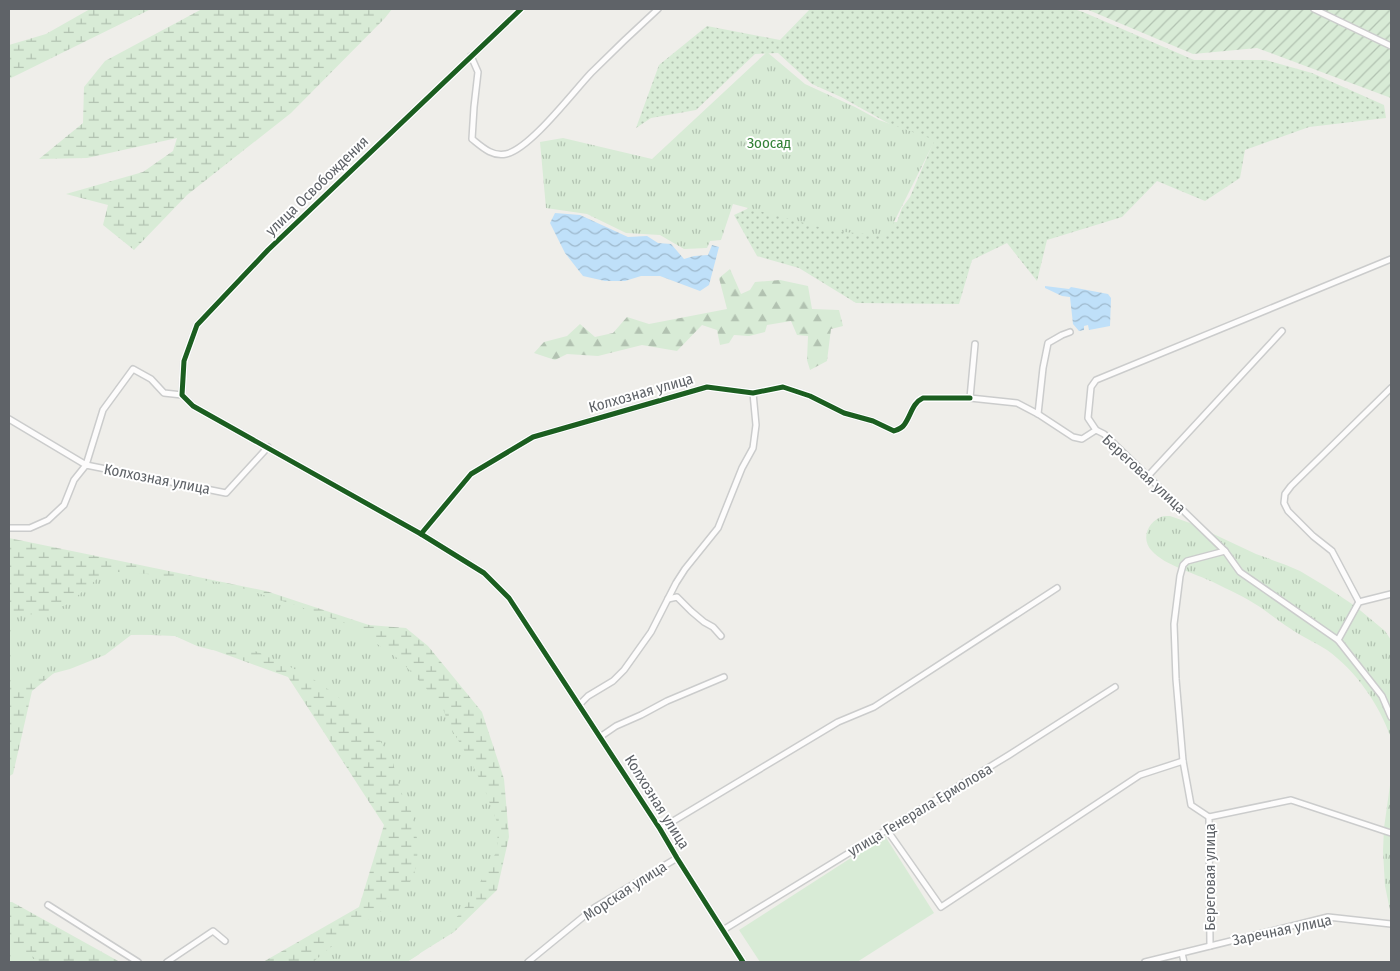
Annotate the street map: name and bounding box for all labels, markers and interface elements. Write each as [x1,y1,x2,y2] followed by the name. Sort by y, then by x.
[262,132,372,240] street label: улица Освобождения
[747,134,791,152] park label: Зоосад
[587,369,695,417] street label: Колхозная улица
[1099,431,1189,517] street label: Береговая улица
[102,460,212,498] street label: Колхозная улица
[621,752,693,852] street label: Колхозная улица
[845,760,995,860] street label: улица Генерала Ермолова
[1201,823,1219,931] street label: Береговая улица
[580,857,670,925] street label: Морская улица
[1231,911,1333,949] street label: Заречная улица

